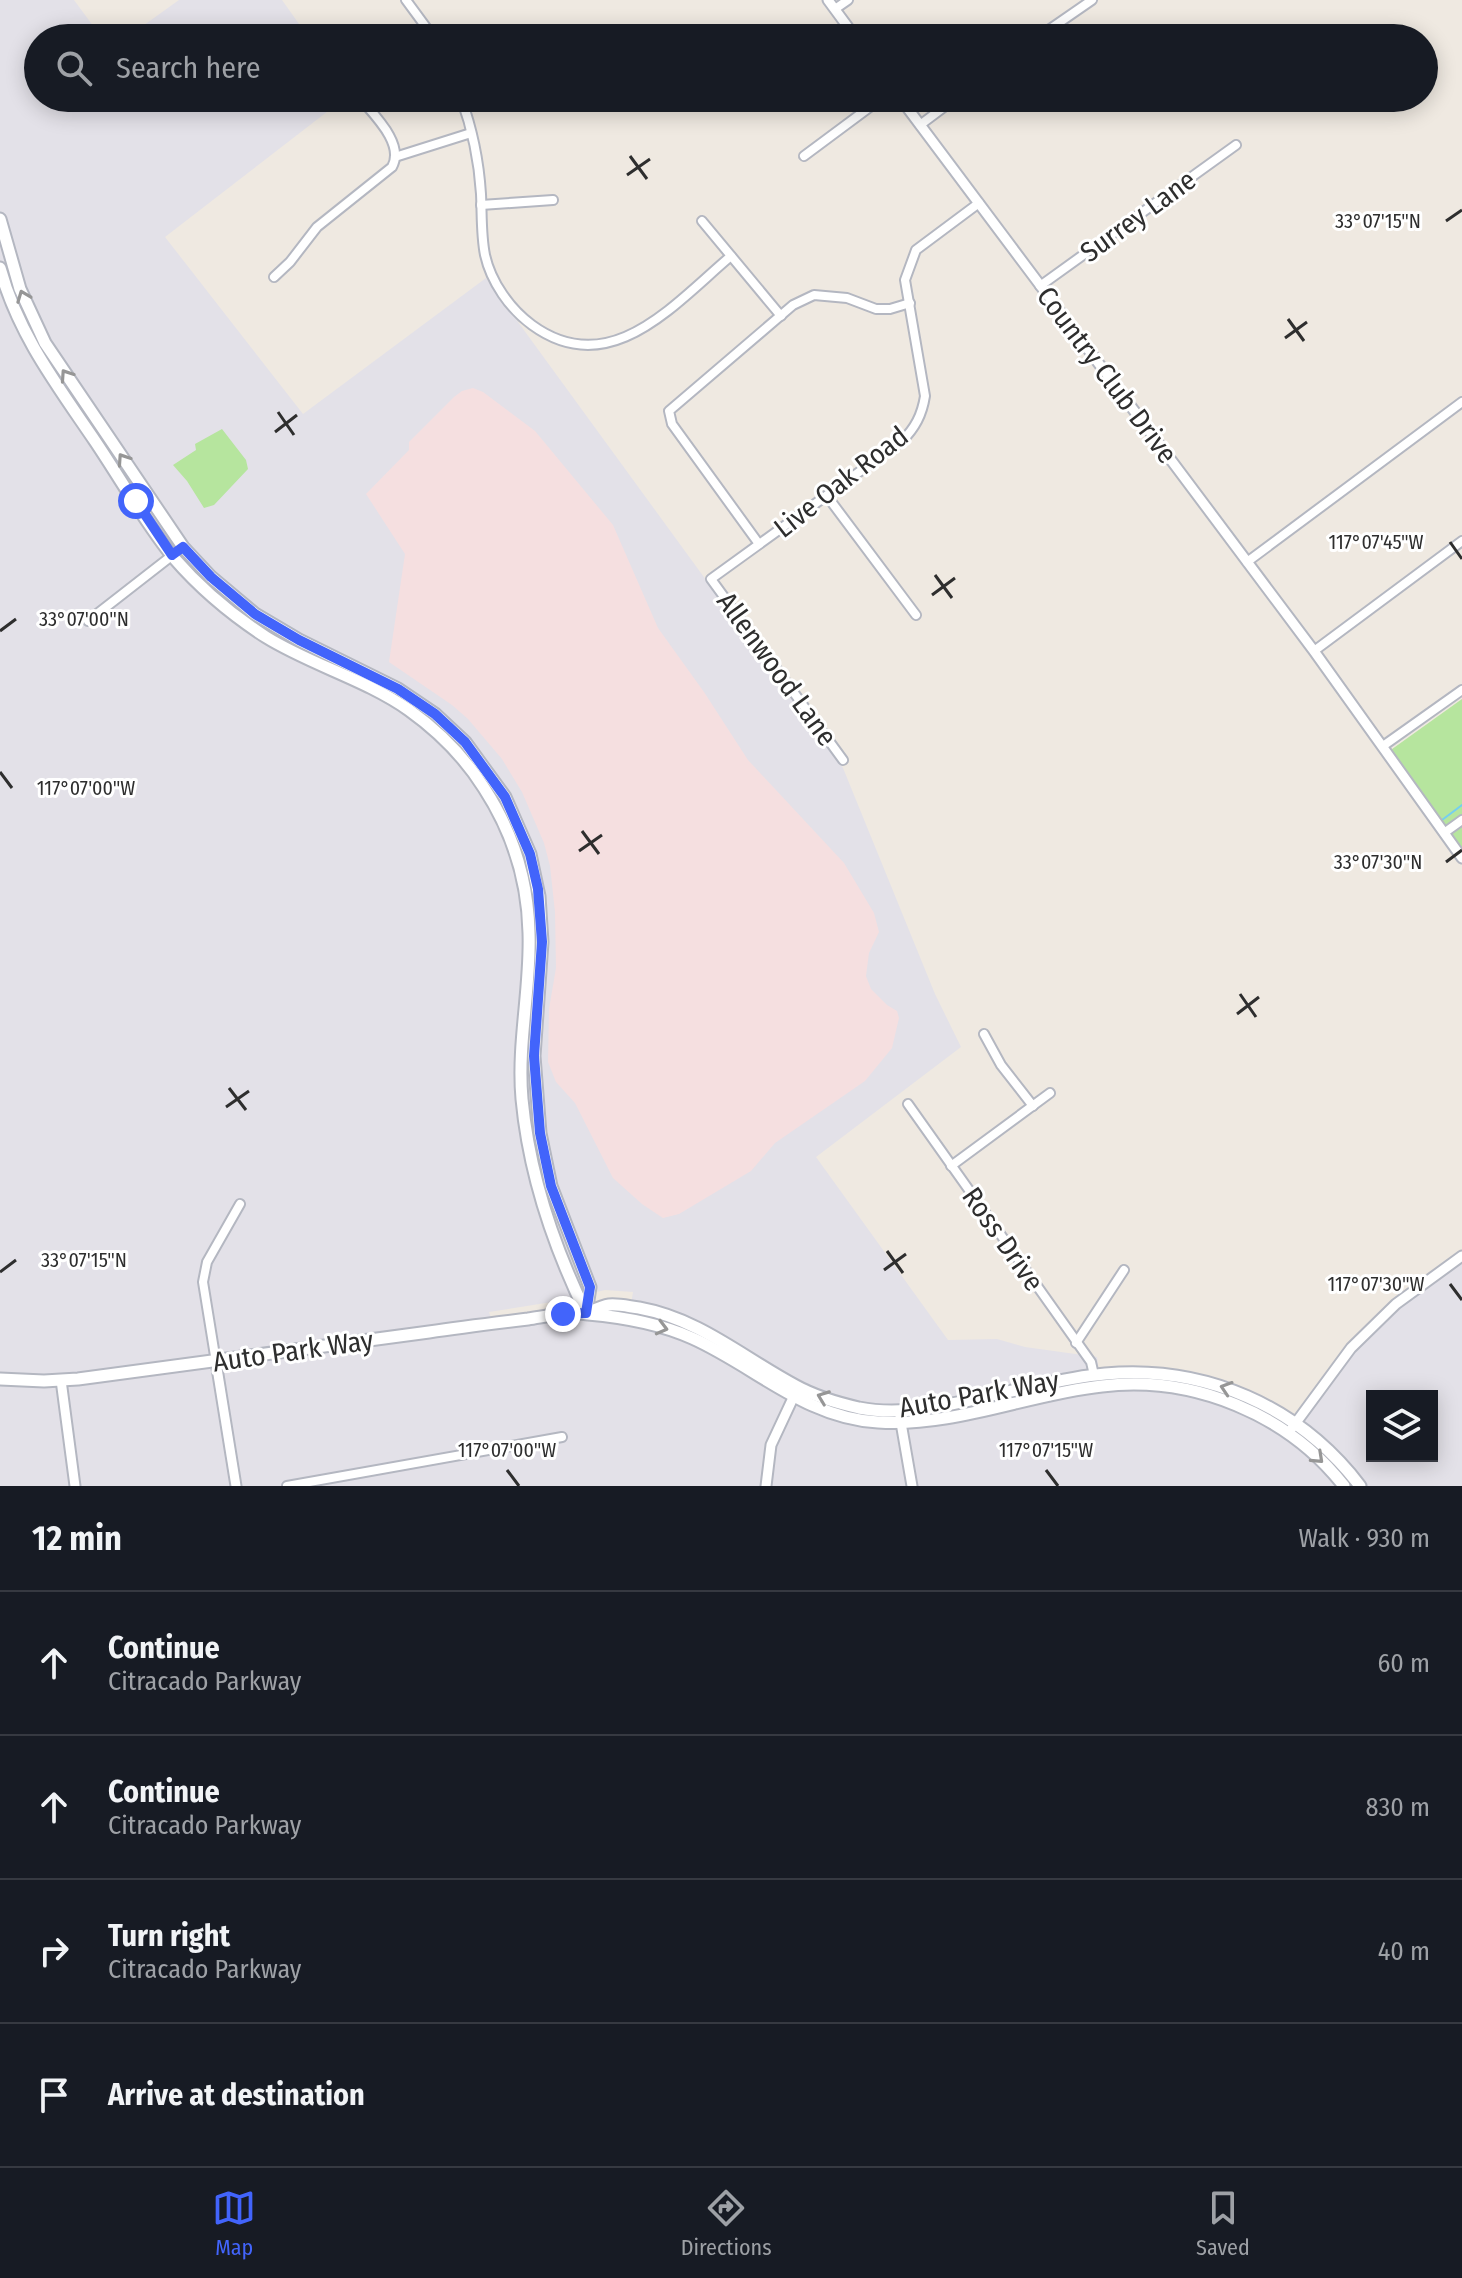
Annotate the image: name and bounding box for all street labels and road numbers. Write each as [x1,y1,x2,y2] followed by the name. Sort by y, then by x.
[1074,163,1202,269] street label: Surrey Lane
[1030,280,1184,470] street label: Country Club Drive
[767,419,915,545] street label: Live Oak Road
[710,586,844,752] street label: Allenwood Lane
[955,1181,1051,1297] street label: Ross Drive
[211,1323,376,1379] street label: Auto Park Way
[897,1364,1062,1424] street label: Auto Park Way

